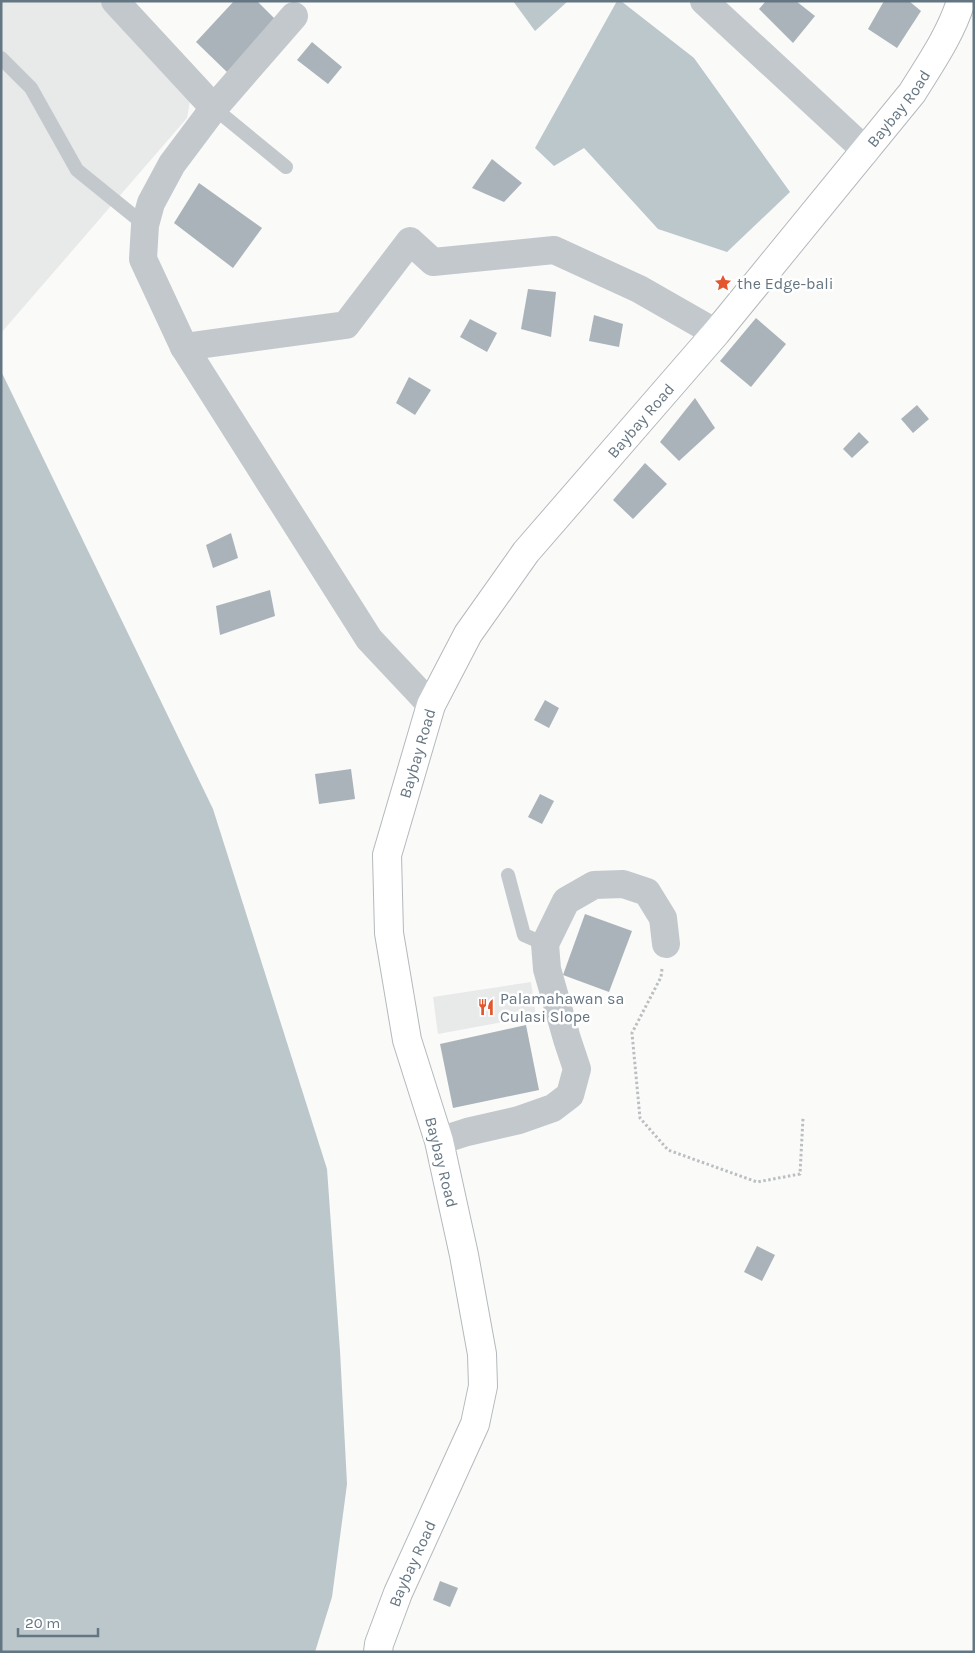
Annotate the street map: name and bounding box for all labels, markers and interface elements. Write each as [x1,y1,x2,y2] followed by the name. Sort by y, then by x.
[863,66,934,151] street label: Baybay Road
[713,273,733,293] place icon: the Edge-bali
[737,274,834,293] place label: the Edge-bali
[603,379,678,462] street label: Baybay Road
[395,706,440,800] street label: Baybay Road
[500,989,624,1026] place label: Palamahawan sa Culasi Slope
[476,997,496,1017] restaurant icon: Palamahawan sa Culasi Slope
[421,1115,462,1209] street label: Baybay Road
[385,1518,440,1609] street label: Baybay Road
[18,1606,98,1638] scale bar
[25,1614,60,1632] text: 20 m

